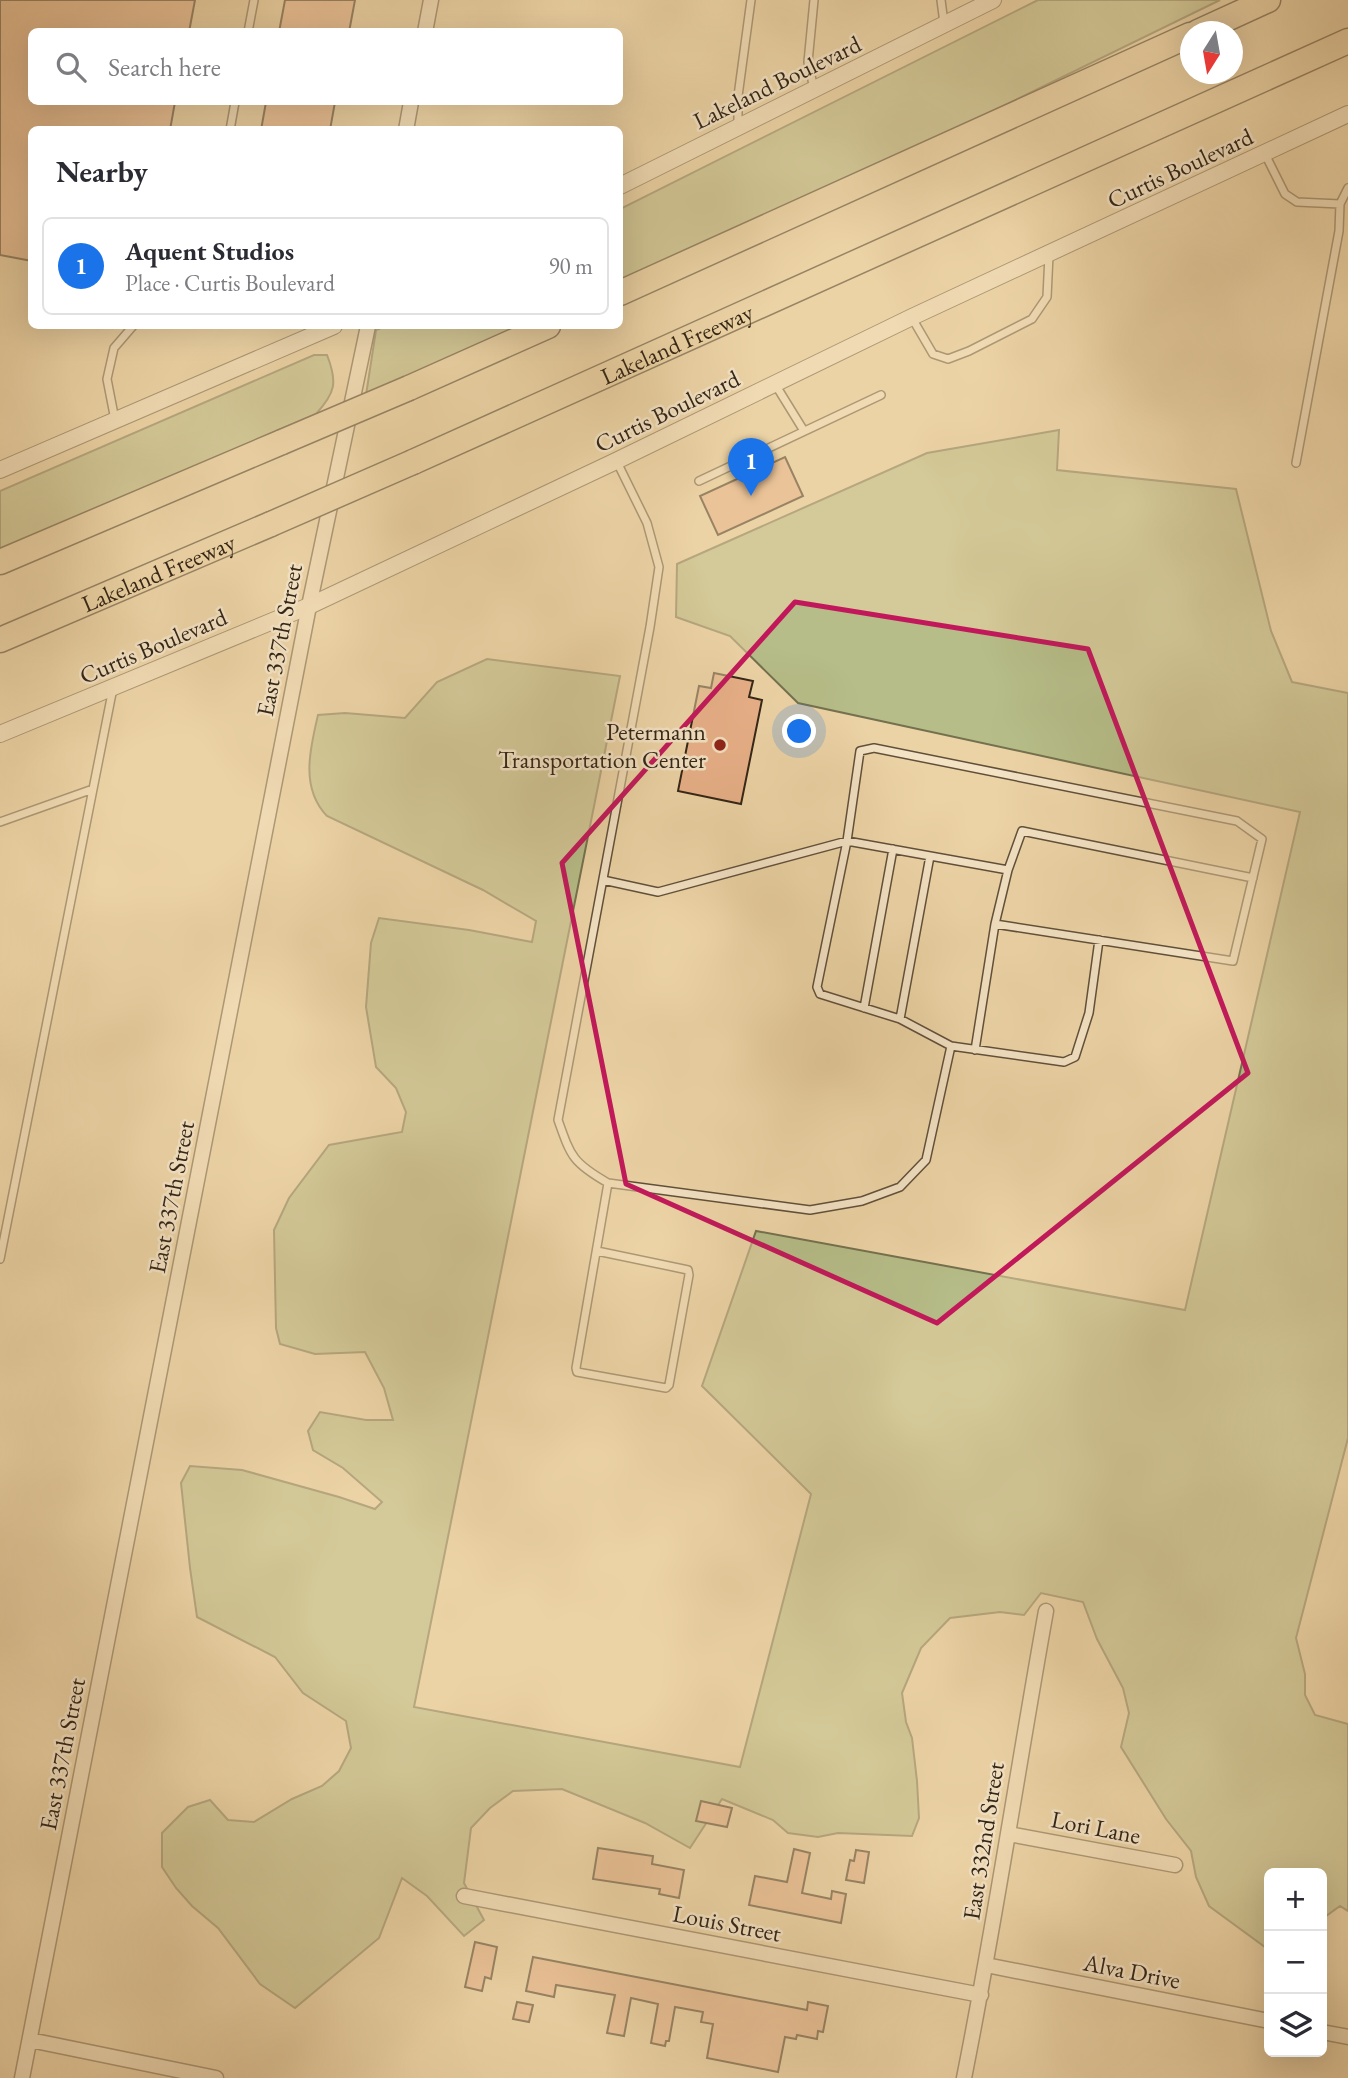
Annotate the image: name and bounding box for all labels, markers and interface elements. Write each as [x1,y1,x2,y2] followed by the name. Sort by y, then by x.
[1180,21,1243,84] north arrow
[28,28,623,105] search box
[688,28,867,136] street label: Lakeland Boulevard
[52,48,90,86] icon: search
[108,50,221,84] text: Search here
[1102,120,1259,215] street label: Curtis Boulevard
[56,152,148,191] text: Nearby
[125,234,294,268] text: Aquent Studios
[75,251,87,281] text: 1
[548,251,593,281] text: 90 m
[125,268,335,298] text: Place · Curtis Boulevard
[595,295,758,391] street label: Lakeland Freeway
[590,362,745,459] street label: Curtis Boulevard
[728,438,774,496] pin: 1
[77,526,240,619] street label: Lakeland Freeway
[249,561,309,719] street label: East 337th Street
[75,601,232,691] street label: Curtis Boulevard
[782,714,816,748] your location
[498,716,706,775] place label: Petermann Transportation Center
[712,737,728,753] marker: Petermann Transportation Center
[141,1118,201,1276] street label: East 337th Street
[32,1675,92,1833] street label: East 337th Street
[955,1759,1011,1922] street label: East 332nd Street
[1049,1803,1143,1851] street label: Lori Lane
[1264,1868,1327,2057] map controls
[1264,1868,1327,1931] button: +
[670,1897,784,1949] street label: Louis Street
[1264,1931,1327,1994] button: −
[1080,1946,1183,1996] street label: Alva Drive
[1264,1994,1327,2057] button: layers

